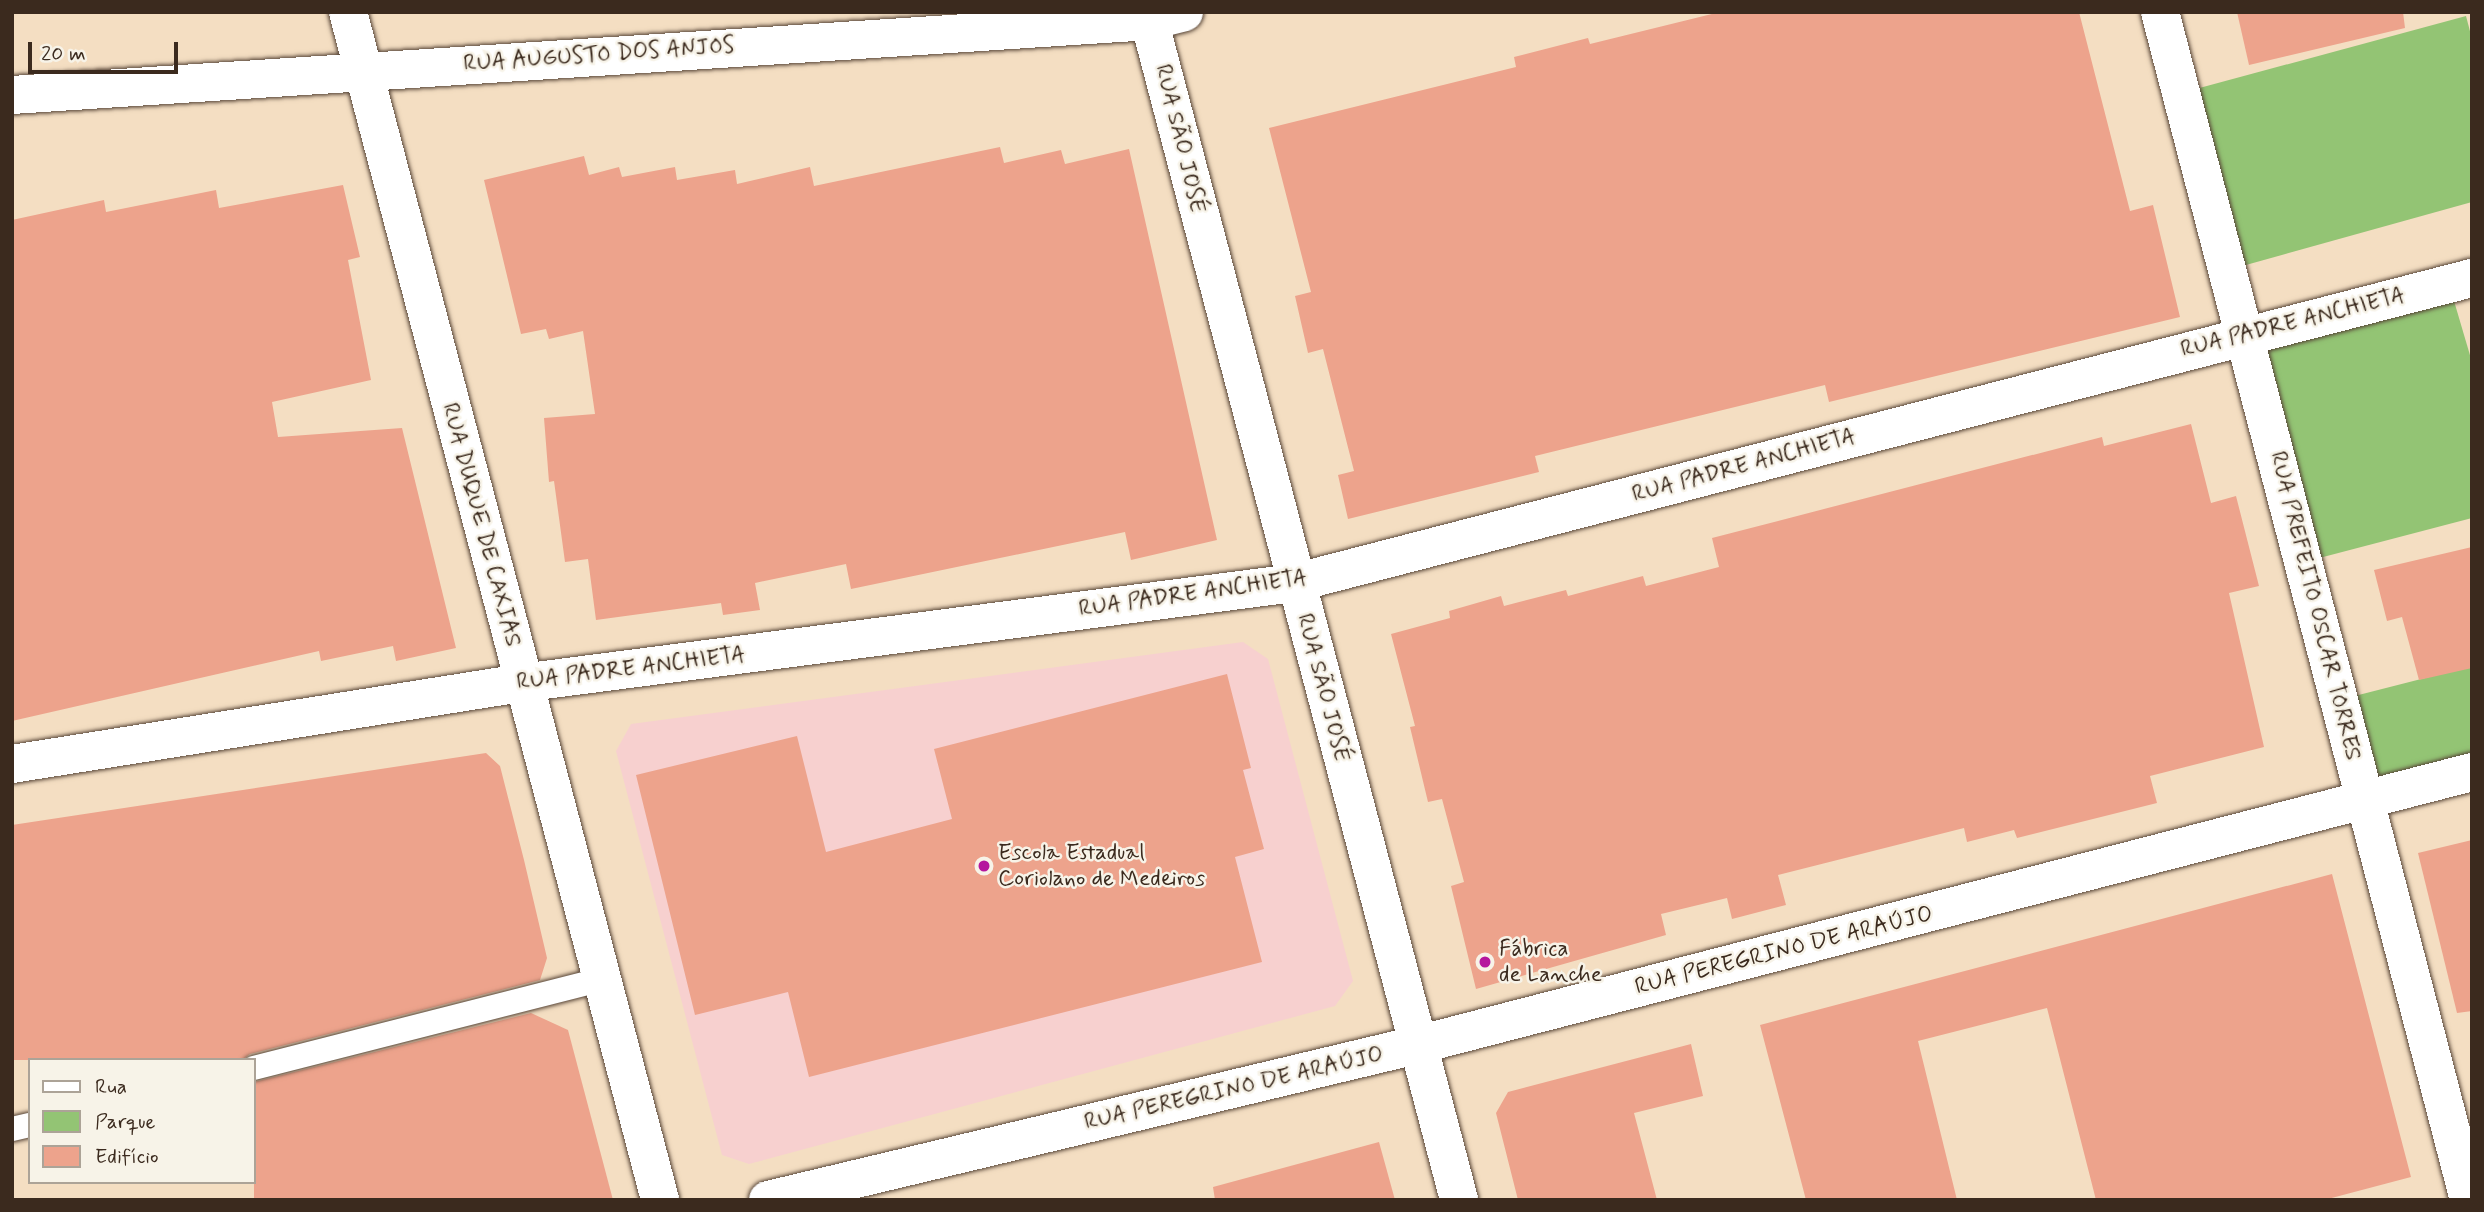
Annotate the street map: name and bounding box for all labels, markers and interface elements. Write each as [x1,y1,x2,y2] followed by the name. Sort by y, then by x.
[32,28,182,72] scale bar
[462,32,736,78] street label: RUA AUGUSTO DOS ANJOS
[41,40,86,68] text: 20 m
[1148,61,1212,217] street label: RUA SÃO JOSÉ
[2173,281,2413,365] street label: RUA PADRE ANCHIETA
[435,398,527,652] street label: RUA DUQUE DE CAXIAS
[1624,422,1864,510] street label: RUA PADRE ANCHIETA
[2263,447,2367,765] street label: RUA PREFEITO OSCAR TORRES
[1072,564,1314,624] street label: RUA PADRE ANCHIETA
[1290,610,1356,766] street label: RUA SÃO JOSÉ
[510,641,752,697] street label: RUA PADRE ANCHIETA
[998,839,1207,893] place label: Escola Estadual Coriolano de Medeiros
[976,858,992,874] marker: Escola Estadual Coriolano de Medeiros
[1633,901,1935,1001] street label: RUA PEREGRINO DE ARAÚJO
[1499,935,1600,989] place label: Fábrica de Lanche
[1477,954,1493,970] marker: Fábrica de Lanche
[1083,1041,1385,1137] street label: RUA PEREGRINO DE ARAÚJO
[28,1058,256,1184] legend
[95,1073,127,1101] text: Rua
[95,1108,155,1136] text: Parque
[95,1143,159,1171] text: Edifício

